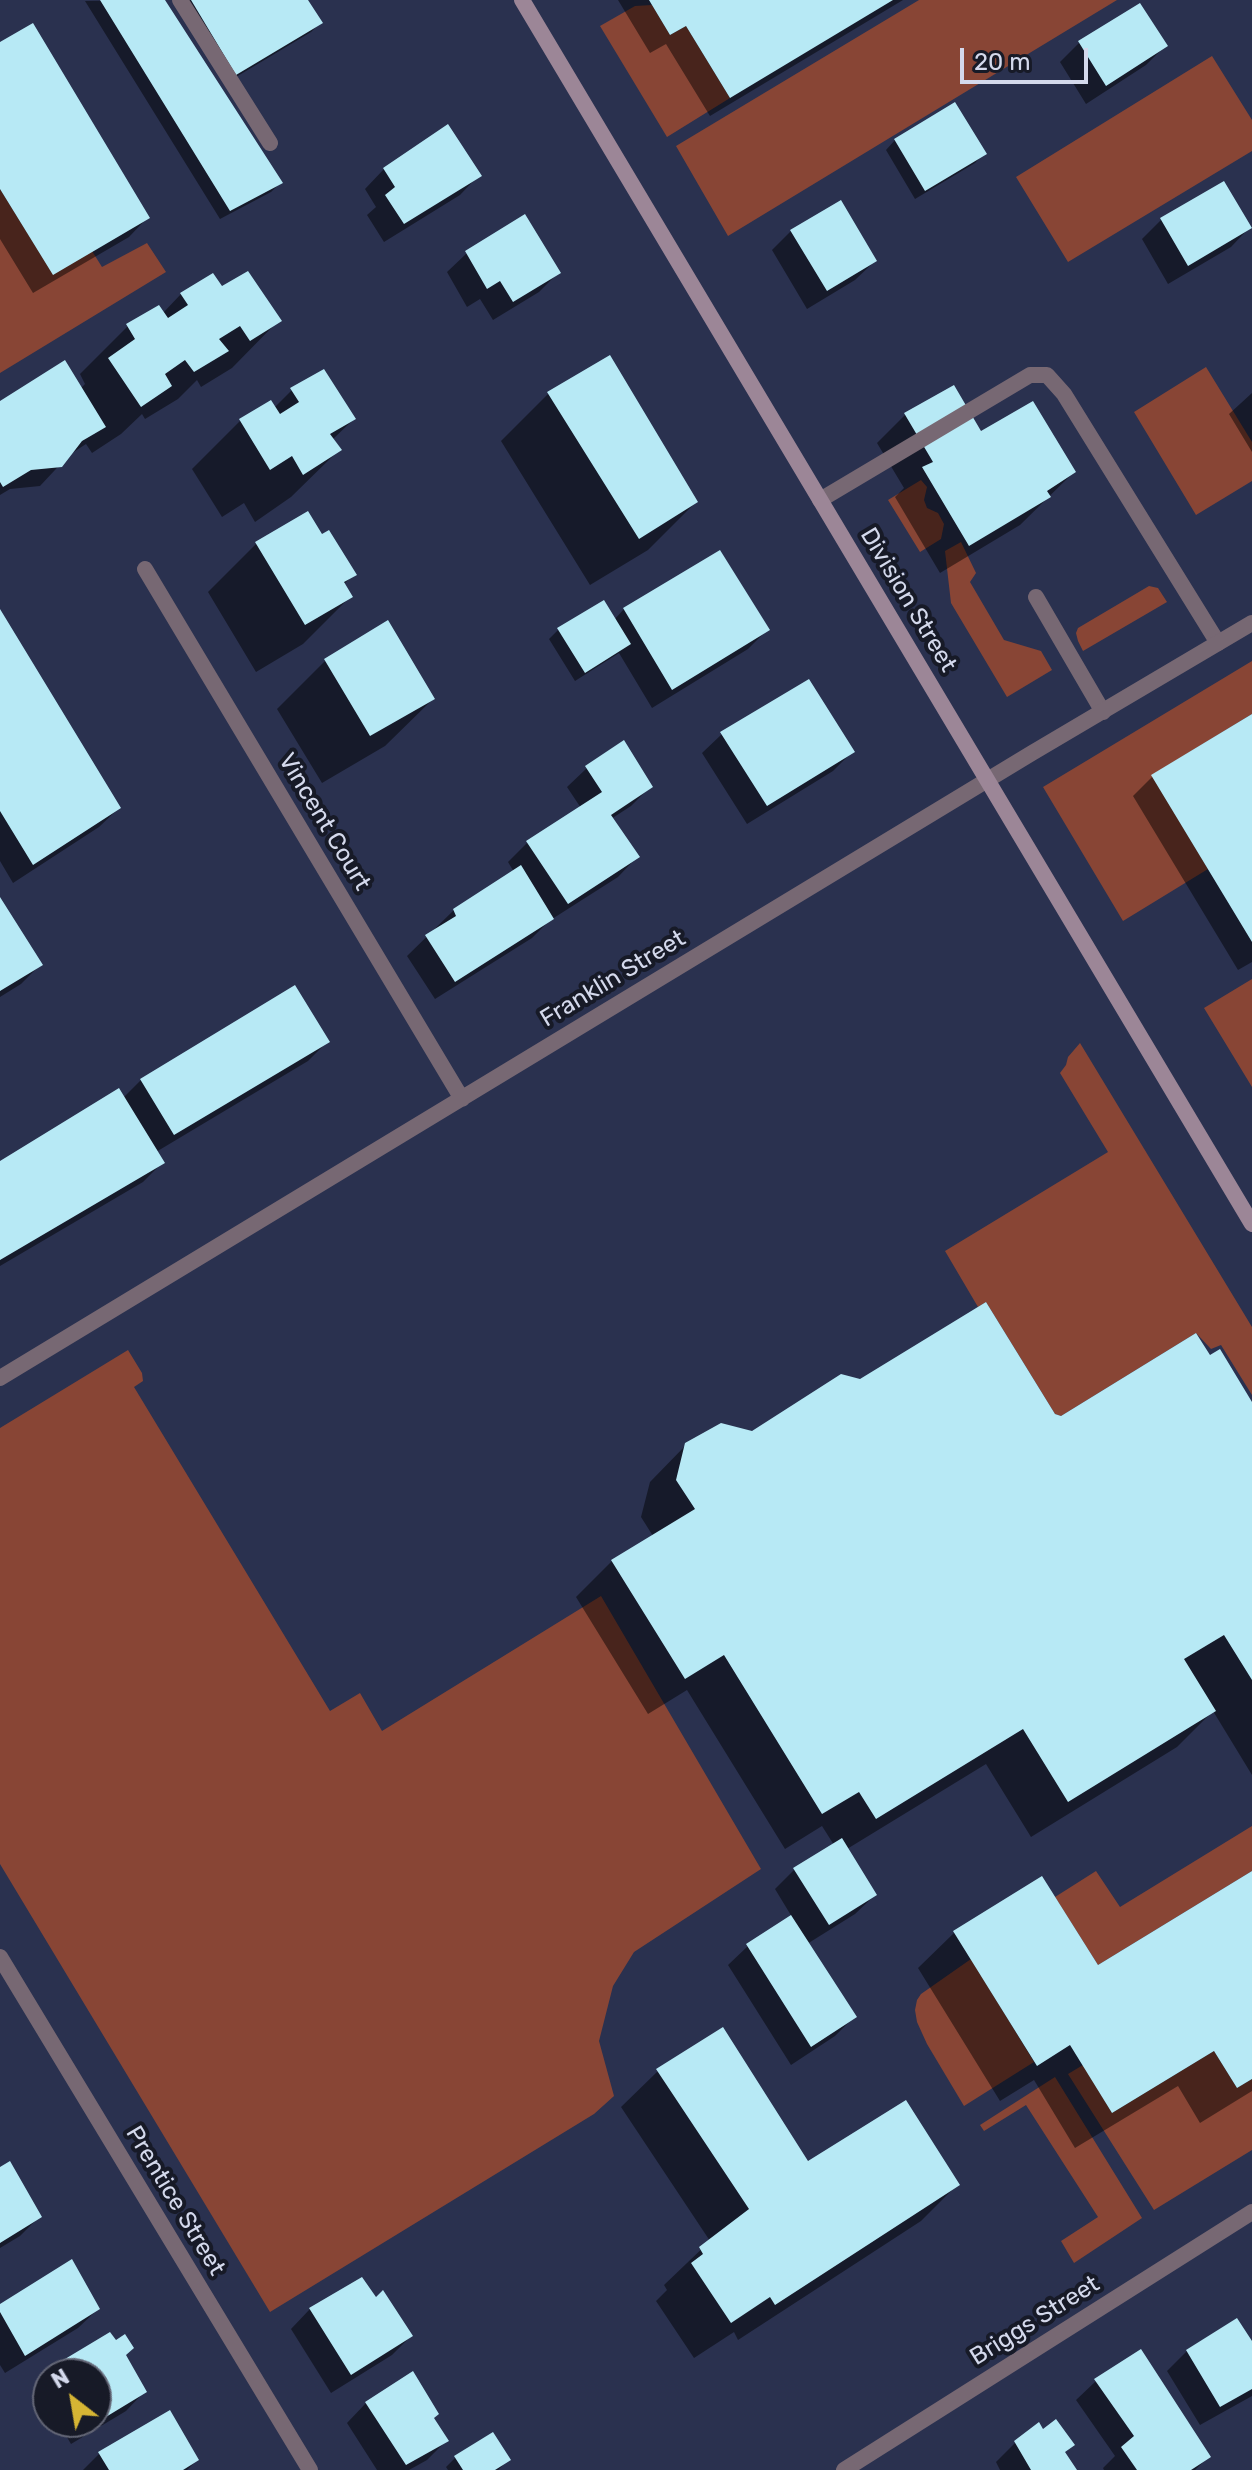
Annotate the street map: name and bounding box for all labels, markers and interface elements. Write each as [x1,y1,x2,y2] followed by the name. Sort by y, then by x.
[964,32,1092,82] scale bar
[974,48,1031,76] text: 20 m
[854,523,962,677] street label: Division Street
[272,748,376,896] street label: Vincent Court
[535,924,691,1034] street label: Franklin Street
[119,2121,231,2281] street label: Prentice Street
[965,2270,1105,2372] street label: Briggs Street
[32,2358,112,2438] north arrow
[47,2363,74,2394] text: N

